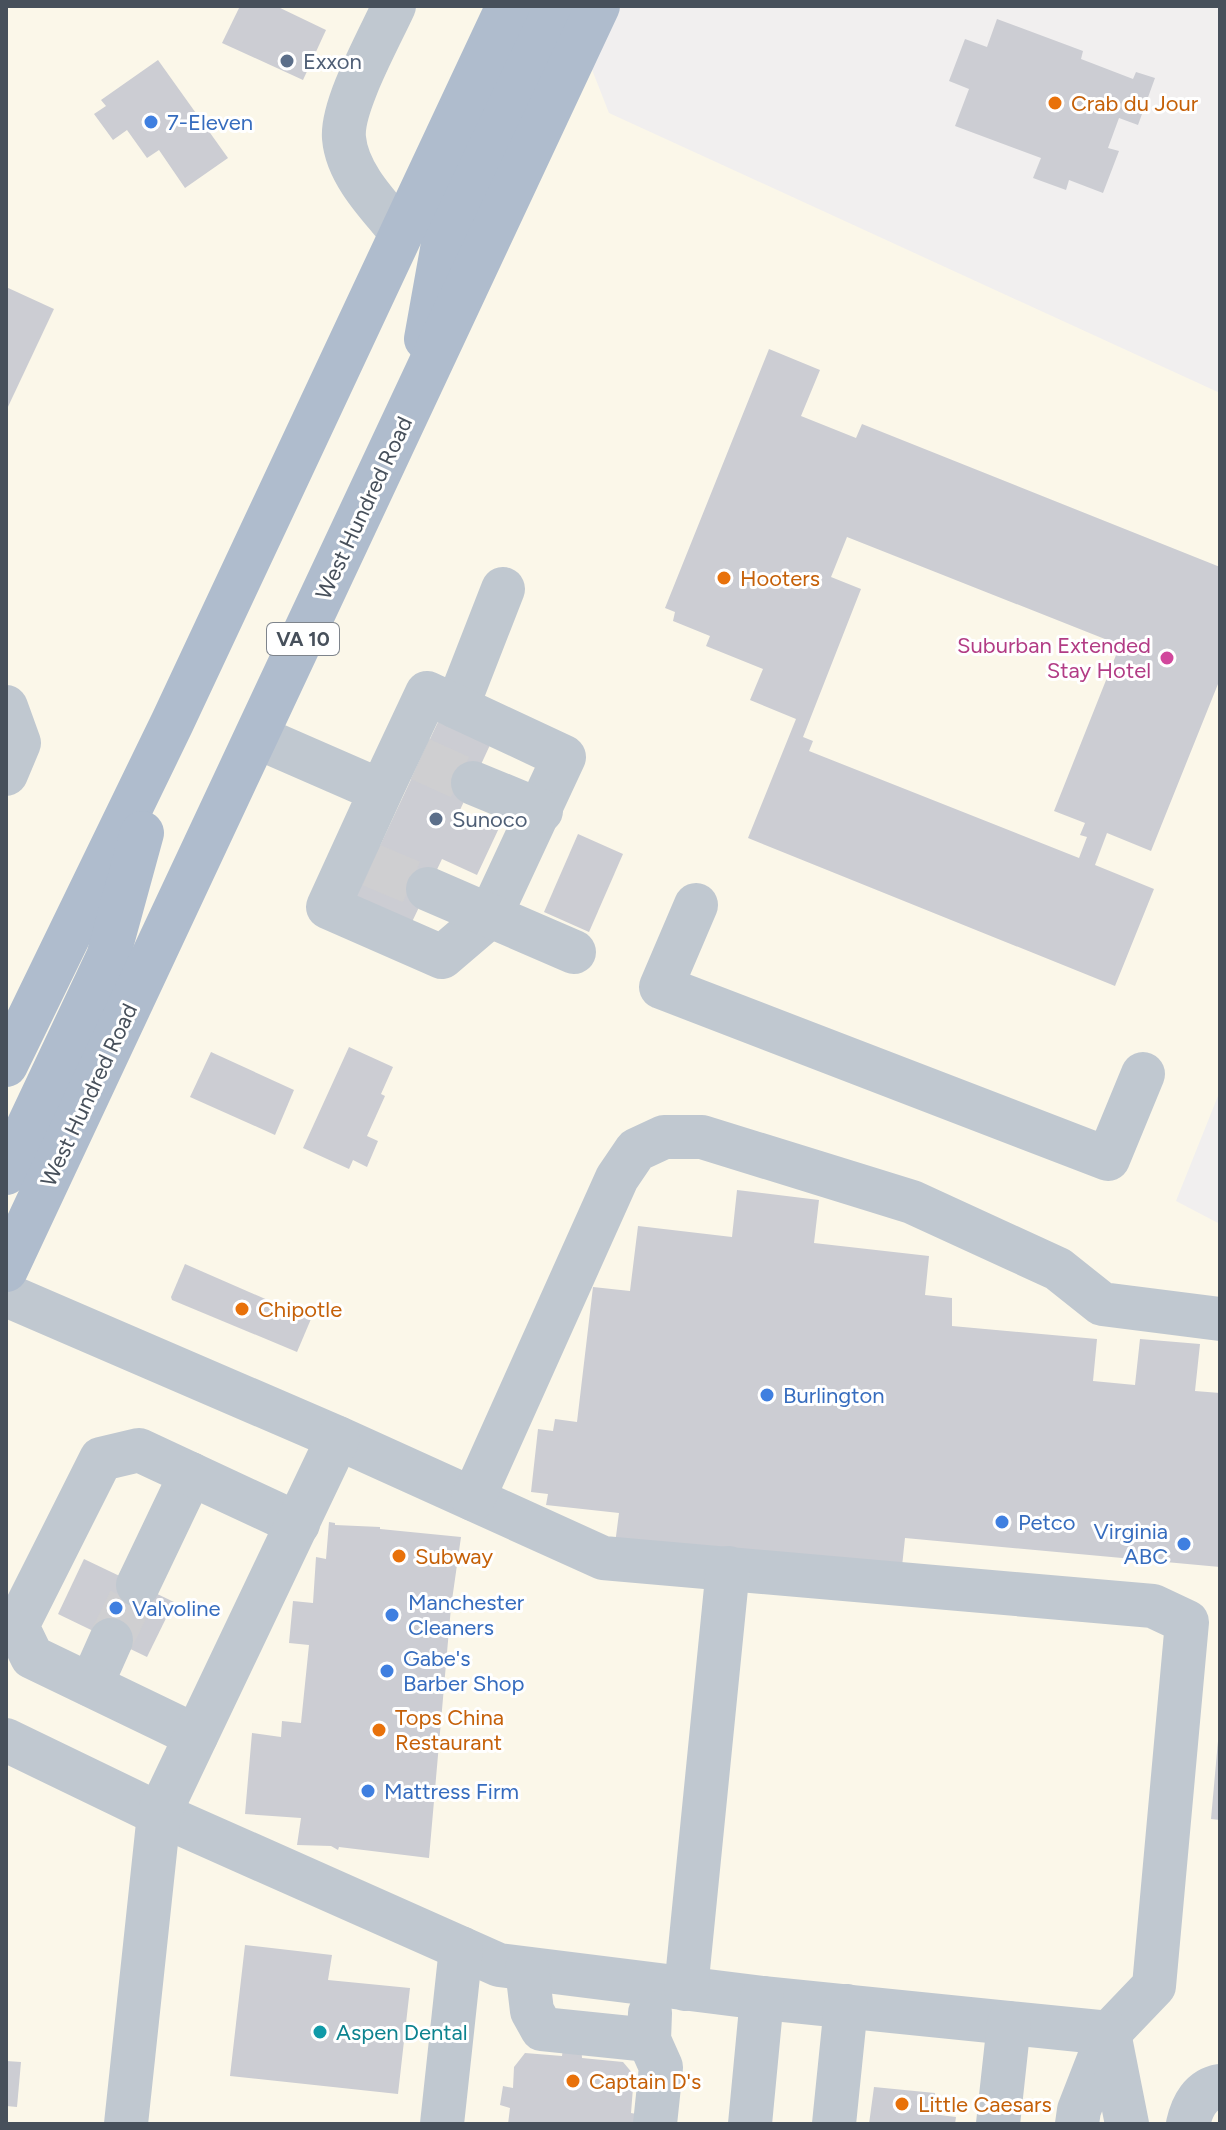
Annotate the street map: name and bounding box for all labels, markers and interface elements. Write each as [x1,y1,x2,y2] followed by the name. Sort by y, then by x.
[303,48,362,75] place label: Exxon
[278,52,296,70] marker: Exxon
[1071,90,1199,117] place label: Crab du Jour
[1046,94,1064,112] marker: Crab du Jour
[167,109,253,136] place label: 7-Eleven
[142,113,160,131] marker: 7-Eleven
[310,412,418,604] street label: West Hundred Road
[740,565,820,592] place label: Hooters
[715,569,733,587] marker: Hooters
[267,623,339,655] road number: VA 10
[957,632,1151,684] place label: Suburban Extended Stay Hotel
[1158,649,1176,667] marker: Suburban Extended Stay Hotel
[452,806,527,833] place label: Sunoco
[427,810,445,828] marker: Sunoco
[35,999,143,1191] street label: West Hundred Road
[258,1296,342,1323] place label: Chipotle
[233,1300,251,1318] marker: Chipotle
[783,1382,885,1409] place label: Burlington
[758,1386,776,1404] marker: Burlington
[1018,1509,1075,1536] place label: Petco
[993,1513,1011,1531] marker: Petco
[1094,1518,1168,1570] place label: Virginia ABC
[1175,1535,1193,1553] marker: Virginia ABC
[415,1543,493,1570] place label: Subway
[390,1547,408,1565] marker: Subway
[408,1589,525,1641] place label: Manchester Cleaners
[132,1595,221,1622] place label: Valvoline
[107,1599,125,1617] marker: Valvoline
[383,1606,401,1624] marker: Manchester Cleaners
[403,1645,524,1697] place label: Gabe's Barber Shop
[378,1662,396,1680] marker: Gabe's Barber Shop
[395,1704,504,1756] place label: Tops China Restaurant
[370,1721,388,1739] marker: Tops China Restaurant
[384,1778,519,1805] place label: Mattress Firm
[359,1782,377,1800] marker: Mattress Firm
[336,2019,468,2046] place label: Aspen Dental
[311,2023,329,2041] marker: Aspen Dental
[589,2068,701,2095] place label: Captain D's
[564,2072,582,2090] marker: Captain D's
[918,2091,1052,2118] place label: Little Caesars
[893,2095,911,2113] marker: Little Caesars

